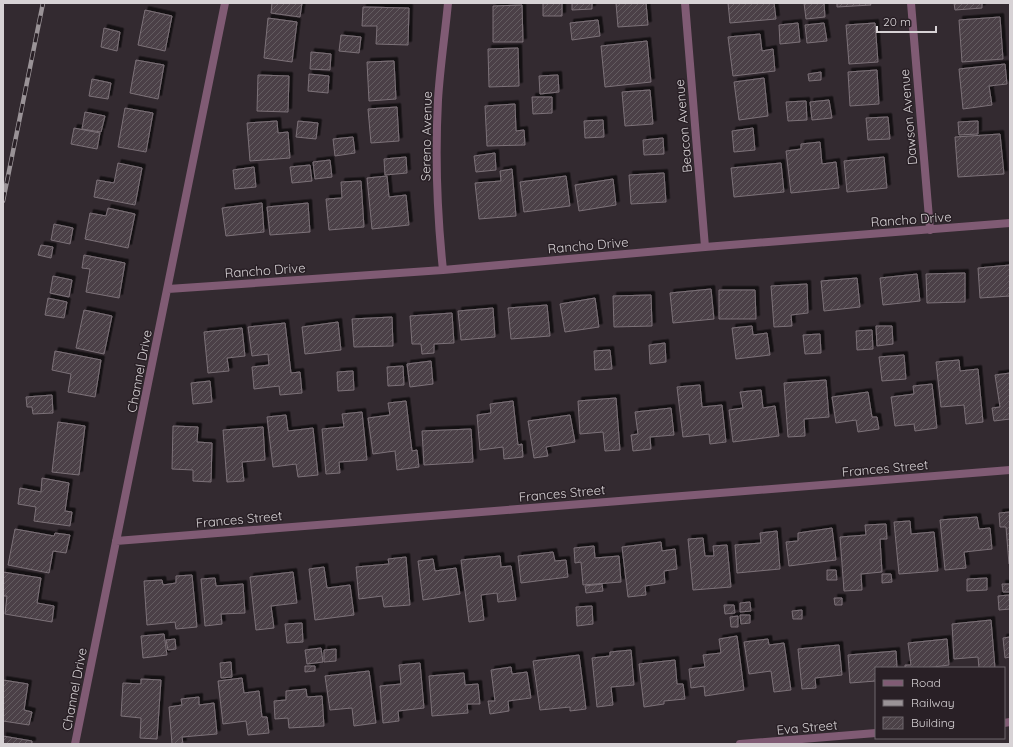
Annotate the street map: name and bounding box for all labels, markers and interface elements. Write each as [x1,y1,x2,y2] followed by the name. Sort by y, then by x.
[877,8,936,34] scale bar
[883,14,911,29] text: 20 m
[896,68,920,166] street label: Dawson Avenue
[671,79,695,173] street label: Beacon Avenue
[417,91,435,181] street label: Sereno Avenue
[870,208,952,230] street label: Rancho Drive
[547,234,629,256] street label: Rancho Drive
[224,259,306,281] street label: Rancho Drive
[123,328,155,414] street label: Channel Drive
[841,456,929,480] street label: Frances Street
[518,481,606,505] street label: Frances Street
[195,507,283,531] street label: Frances Street
[58,646,90,732] street label: Channel Drive
[875,667,1005,739] legend
[911,675,941,690] text: Road
[911,695,955,710] text: Railway
[911,715,955,730] text: Building
[776,716,838,738] street label: Eva Street

